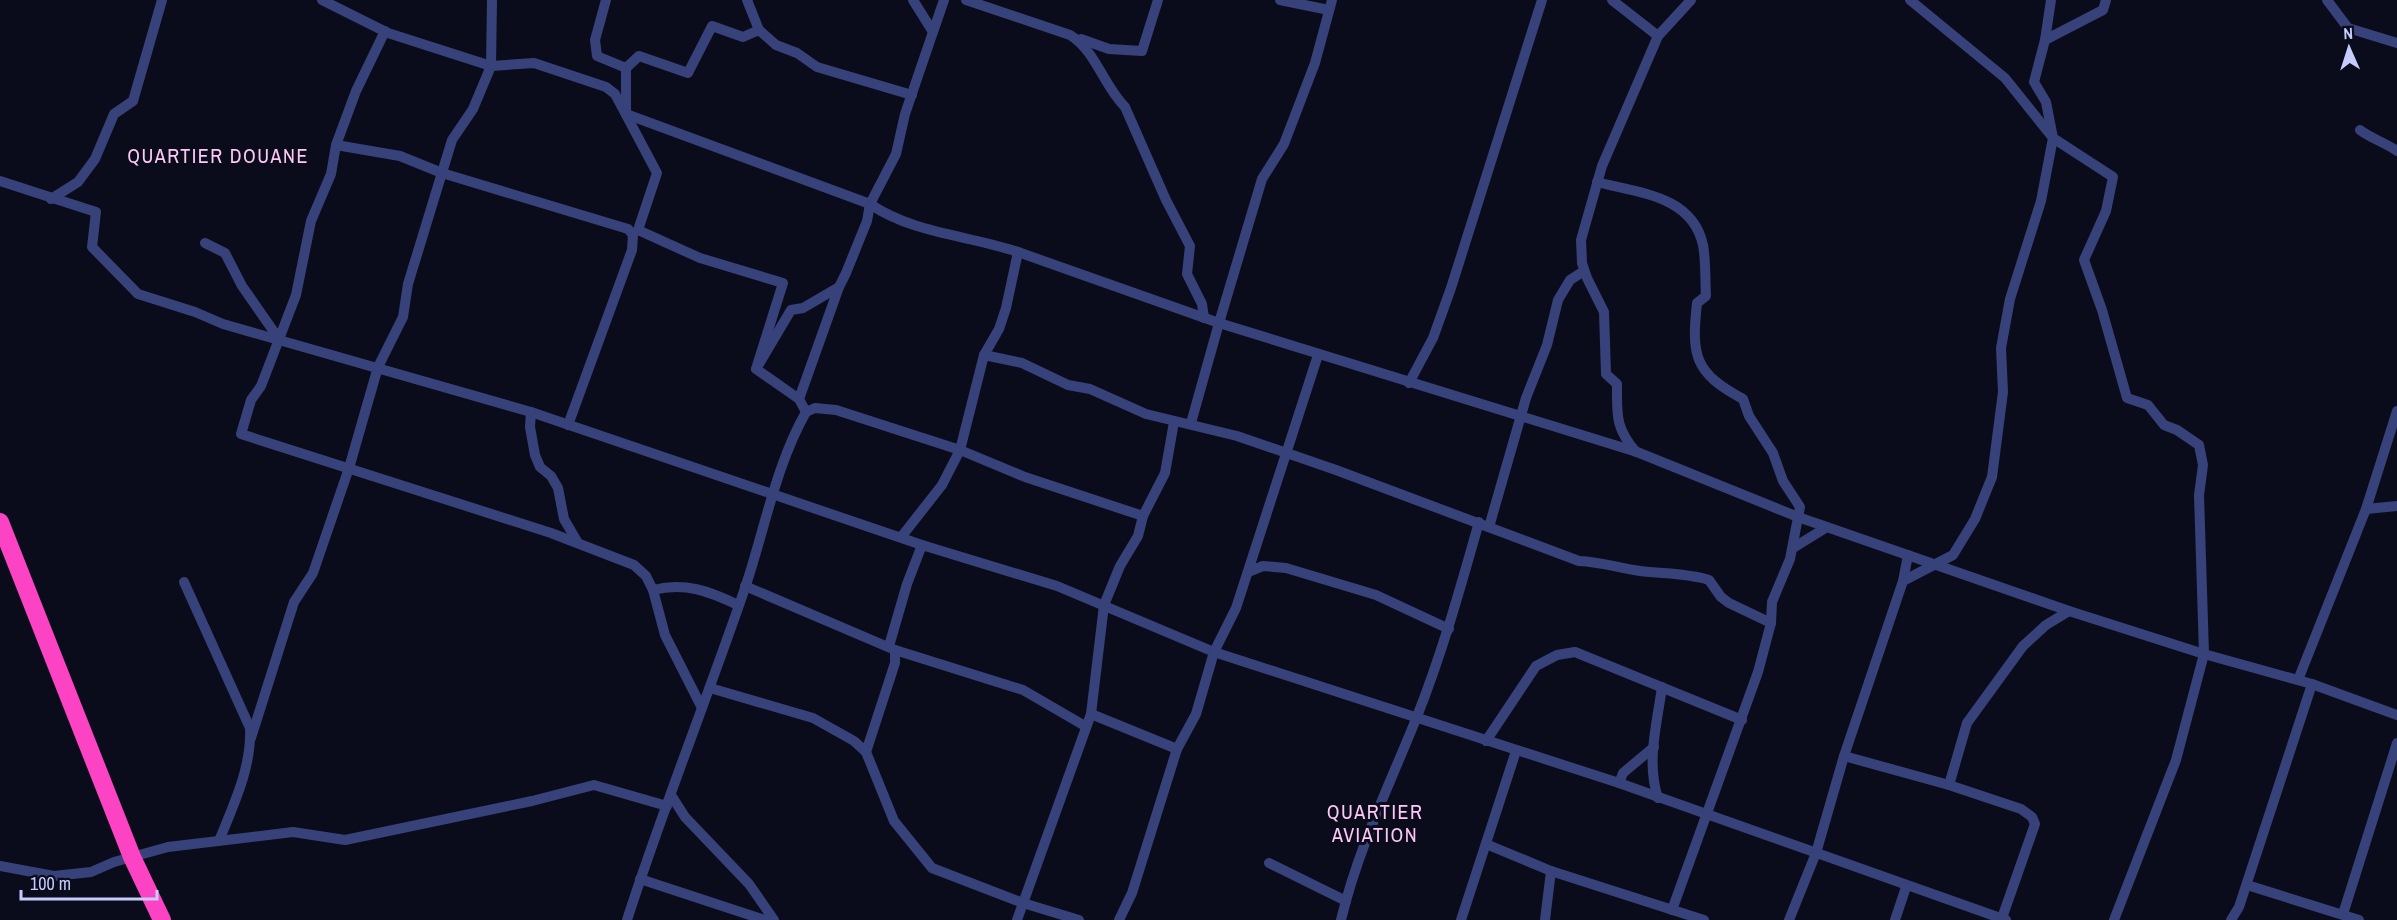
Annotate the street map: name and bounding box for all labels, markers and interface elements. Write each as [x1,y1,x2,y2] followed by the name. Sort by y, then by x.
[2319,18,2379,78] north arrow
[2343,22,2354,44] text: N
[127,142,309,169] district label: QUARTIER DOUANE
[1327,798,1423,848] district label: QUARTIER AVIATION
[21,863,158,901] scale bar
[30,871,71,896] text: 100 m

